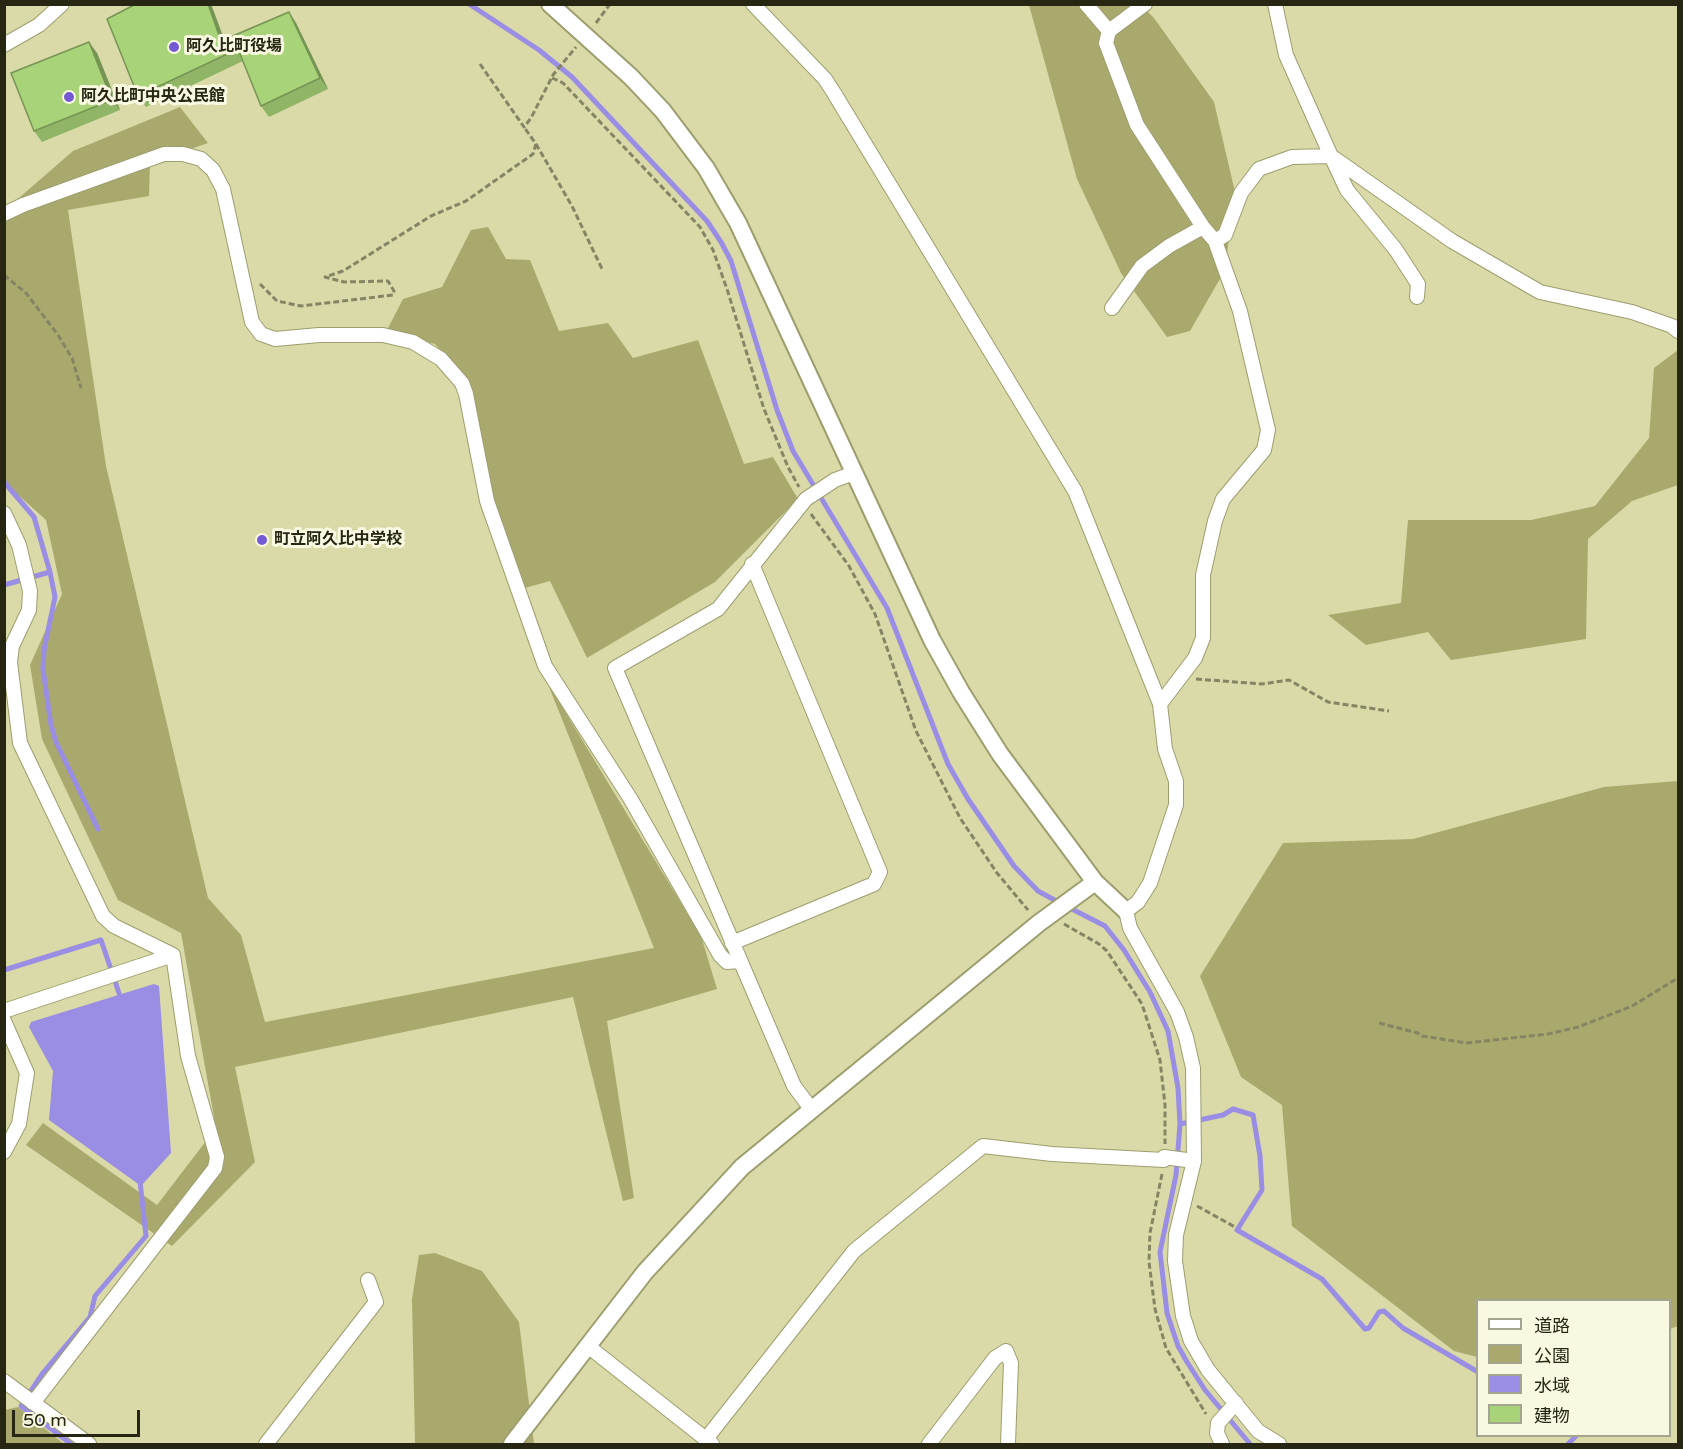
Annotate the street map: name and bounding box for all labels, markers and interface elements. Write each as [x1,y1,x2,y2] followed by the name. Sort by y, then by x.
[186,37,282,57] place label: 阿久比町役場
[167,40,181,54] marker: 阿久比町役場
[81,87,225,107] place label: 阿久比町中央公民館
[62,90,76,104] marker: 阿久比町中央公民館
[274,530,402,550] place label: 町立阿久比中学校
[255,533,269,547] marker: 町立阿久比中学校
[1476,1299,1671,1437] legend
[1534,1315,1570,1337] text: 道路
[1534,1345,1570,1367] text: 公園
[1534,1375,1570,1397] text: 水域
[15,1398,142,1436] scale bar
[1534,1405,1570,1427] text: 建物
[23,1409,67,1431] text: 50 m

